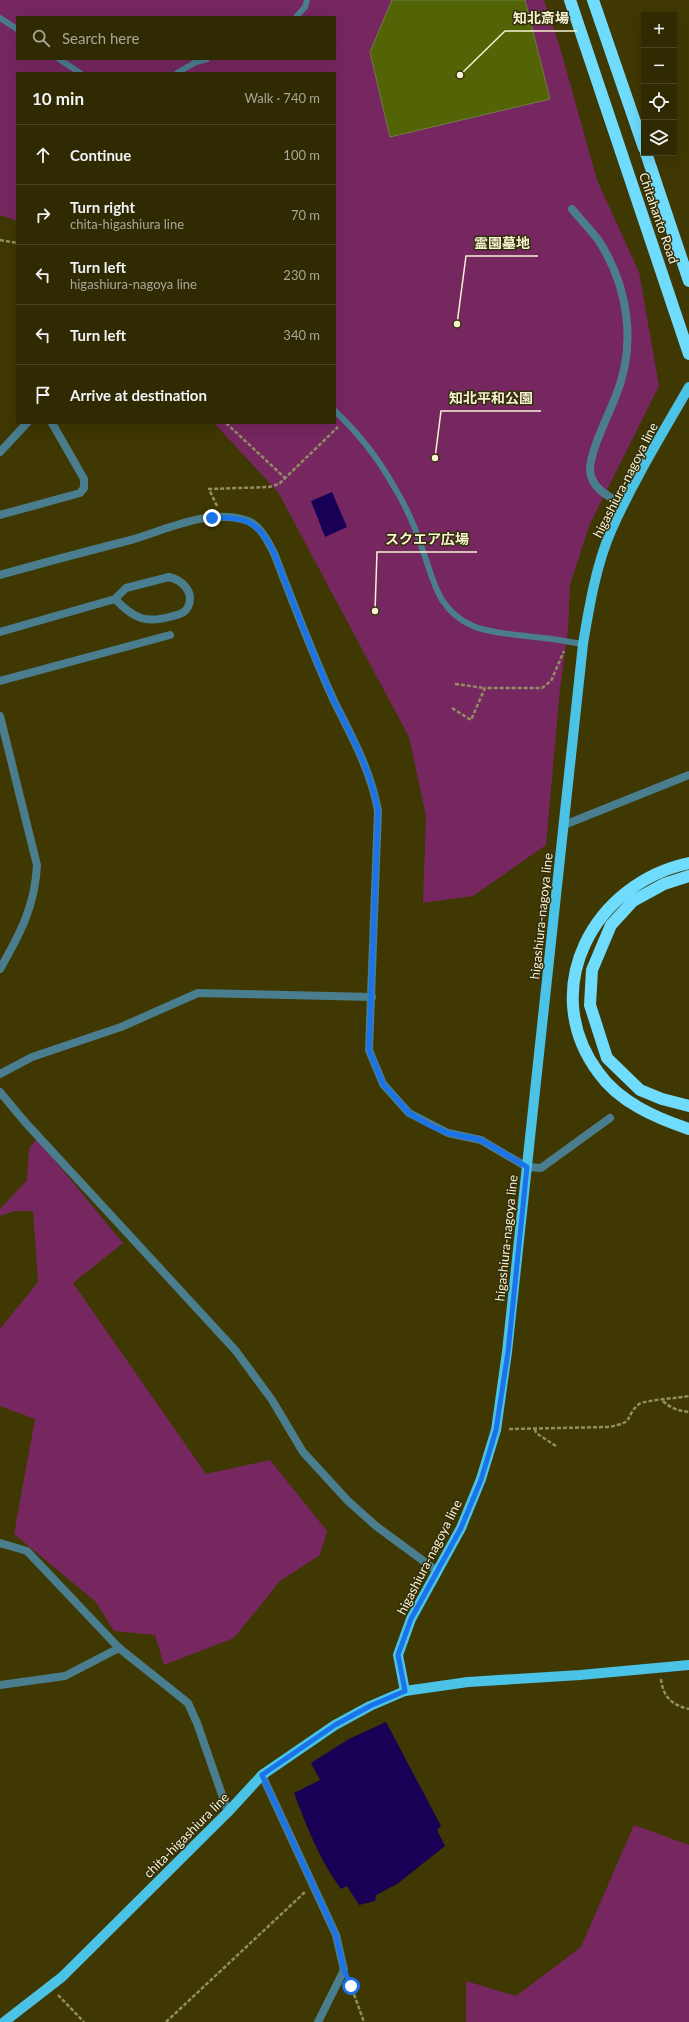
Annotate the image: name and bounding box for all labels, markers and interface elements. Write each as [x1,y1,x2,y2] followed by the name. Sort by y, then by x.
[505,5,577,31] callout: 知北斎場
[513,9,569,26] text: 知北斎場
[641,12,677,156] map controls
[641,12,677,48] button: +
[16,16,336,60] search box
[30,27,52,49] icon: search
[62,29,139,47] text: Search here
[641,48,677,84] button: −
[641,84,677,120] button: locate
[32,88,84,109] text: 10 min
[244,90,320,106] text: Walk · 740 m
[641,120,677,156] button: layers
[32,144,54,166] icon: ahead
[70,146,131,164] text: Continue
[283,147,320,163] text: 100 m
[636,170,682,266] street label: Chitahanto Road
[70,198,135,216] text: Turn right
[32,204,54,226] icon: right
[291,207,320,223] text: 70 m
[70,216,184,232] text: chita-higashiura line
[466,230,538,256] callout: 霊園墓地
[474,234,530,251] text: 霊園墓地
[70,258,126,276] text: Turn left
[32,264,54,286] icon: left
[283,267,320,283] text: 230 m
[70,276,197,292] text: higashiura-nagoya line
[32,324,54,346] icon: left
[70,326,126,344] text: Turn left
[283,327,320,343] text: 340 m
[32,384,54,406] icon: arrive
[441,385,541,411] callout: 知北平和公園
[70,386,207,404] text: Arrive at destination
[449,389,533,406] text: 知北平和公園
[589,420,661,540] street label: higashiura-nagoya line
[203,509,221,527] route end
[377,526,477,552] callout: スクエア広場
[385,530,469,547] text: スクエア広場
[526,852,556,980] street label: higashiura-nagoya line
[491,1174,521,1302] street label: higashiura-nagoya line
[393,1497,465,1617] street label: higashiura-nagoya line
[140,1789,232,1881] street label: chita-higashiura line
[342,1977,360,1995] route start

